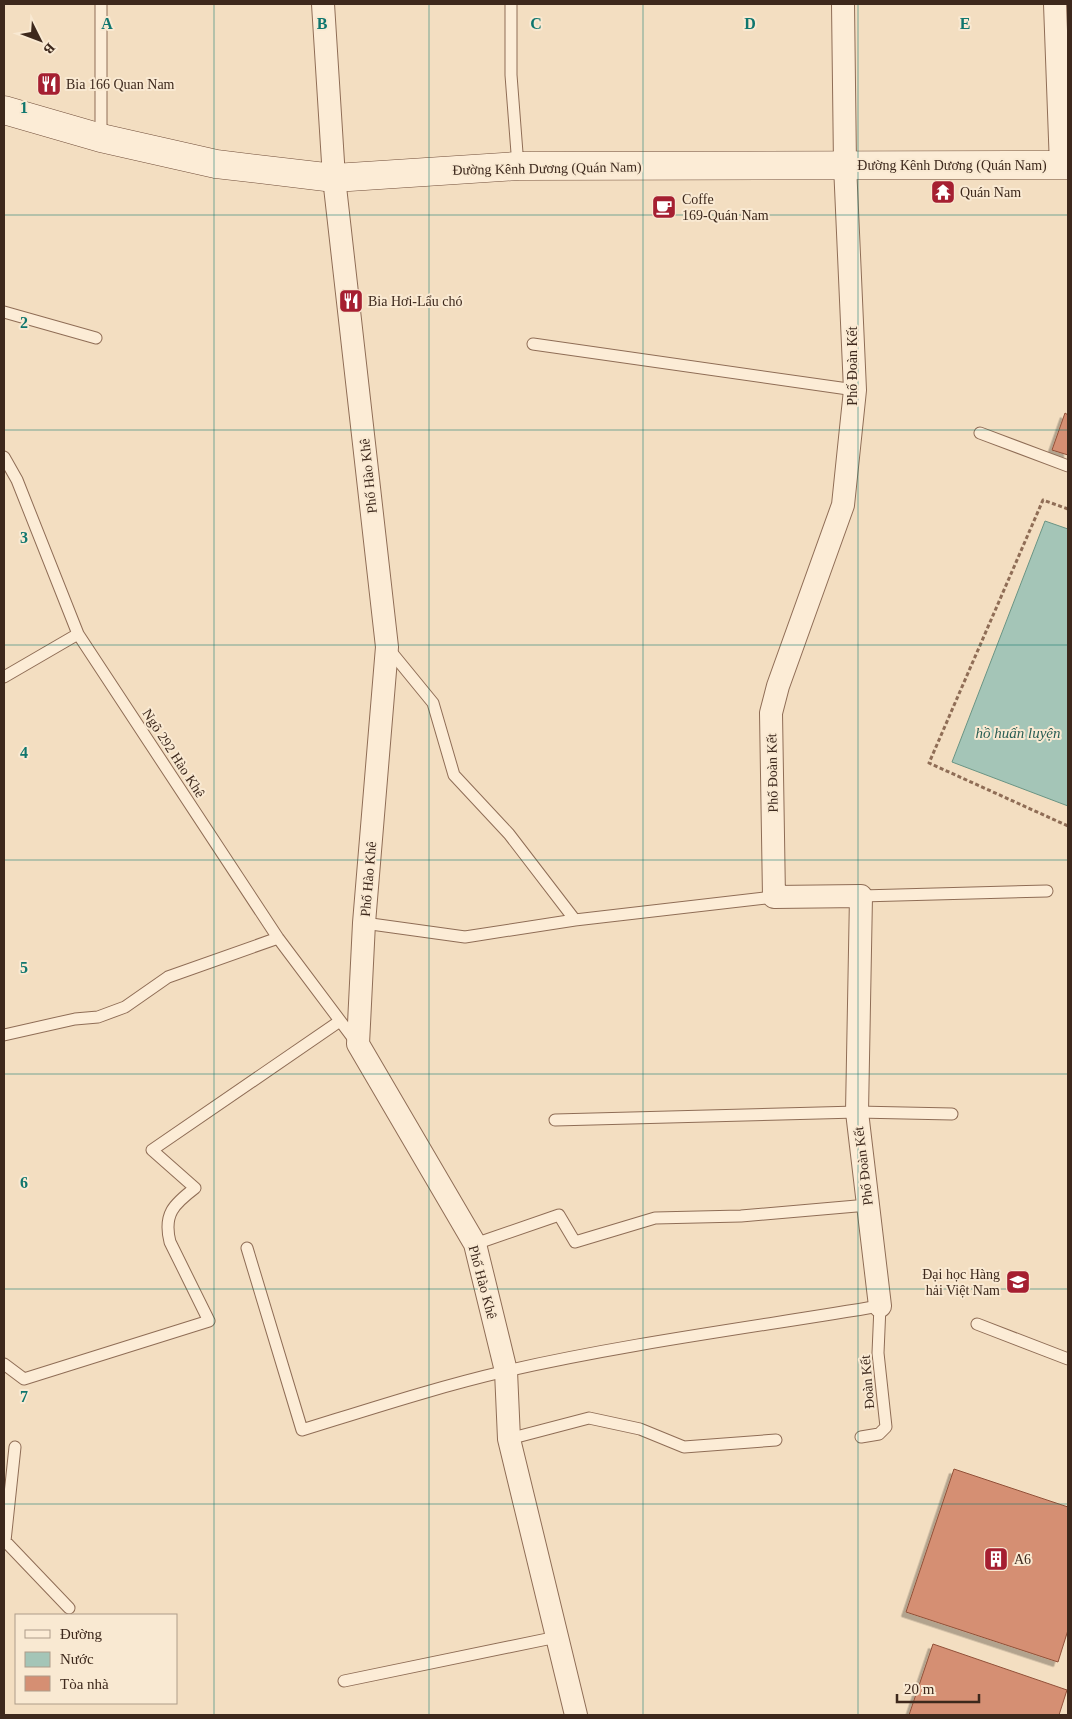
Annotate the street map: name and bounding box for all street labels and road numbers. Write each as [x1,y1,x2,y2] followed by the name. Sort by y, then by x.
[857,158,1047,174] street label: Đường Kênh Dương (Quán Nam)
[452,159,642,179] street label: Đường Kênh Dương (Quán Nam)
[845,326,860,406] street label: Phố Đoàn Kết
[357,438,380,514] street label: Phố Hào Khê
[139,706,208,800] street label: Ngõ 292 Hào Khê
[764,733,781,813] street label: Phố Đoàn Kết
[358,841,379,917] street label: Phố Hào Khê
[851,1126,876,1206] street label: Phố Đoàn Kết
[466,1244,500,1321] street label: Phố Hào Khê
[858,1354,877,1410] street label: Đoàn Kết

